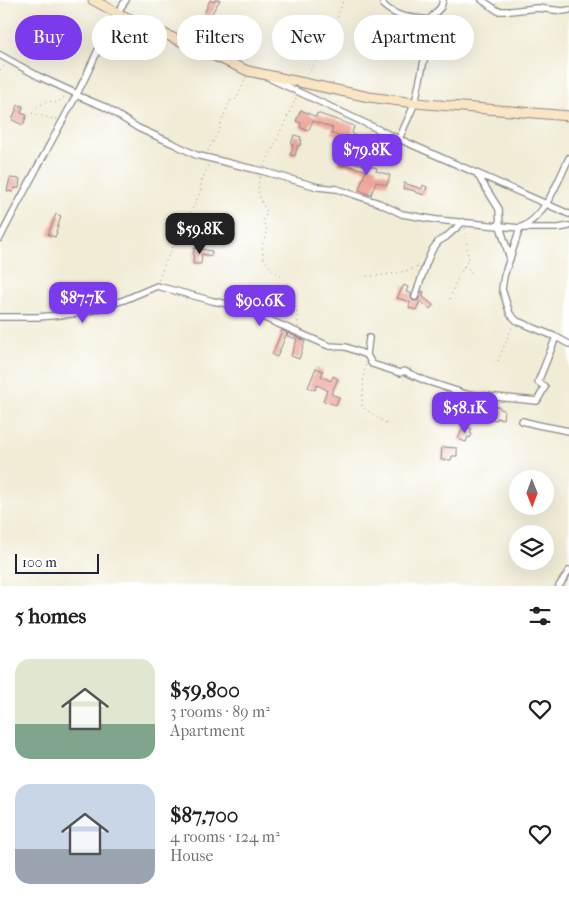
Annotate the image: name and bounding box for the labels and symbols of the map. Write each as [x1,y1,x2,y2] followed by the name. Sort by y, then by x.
[326,134,408,176] pin: $79.8K
[159,212,241,255] pin: $59.8K
[42,282,124,324] pin: $87.7K
[219,284,301,327] pin: $90.6K
[424,392,506,434] pin: $58.1K
[509,470,554,515] north arrow
[15,551,99,574] scale bar

